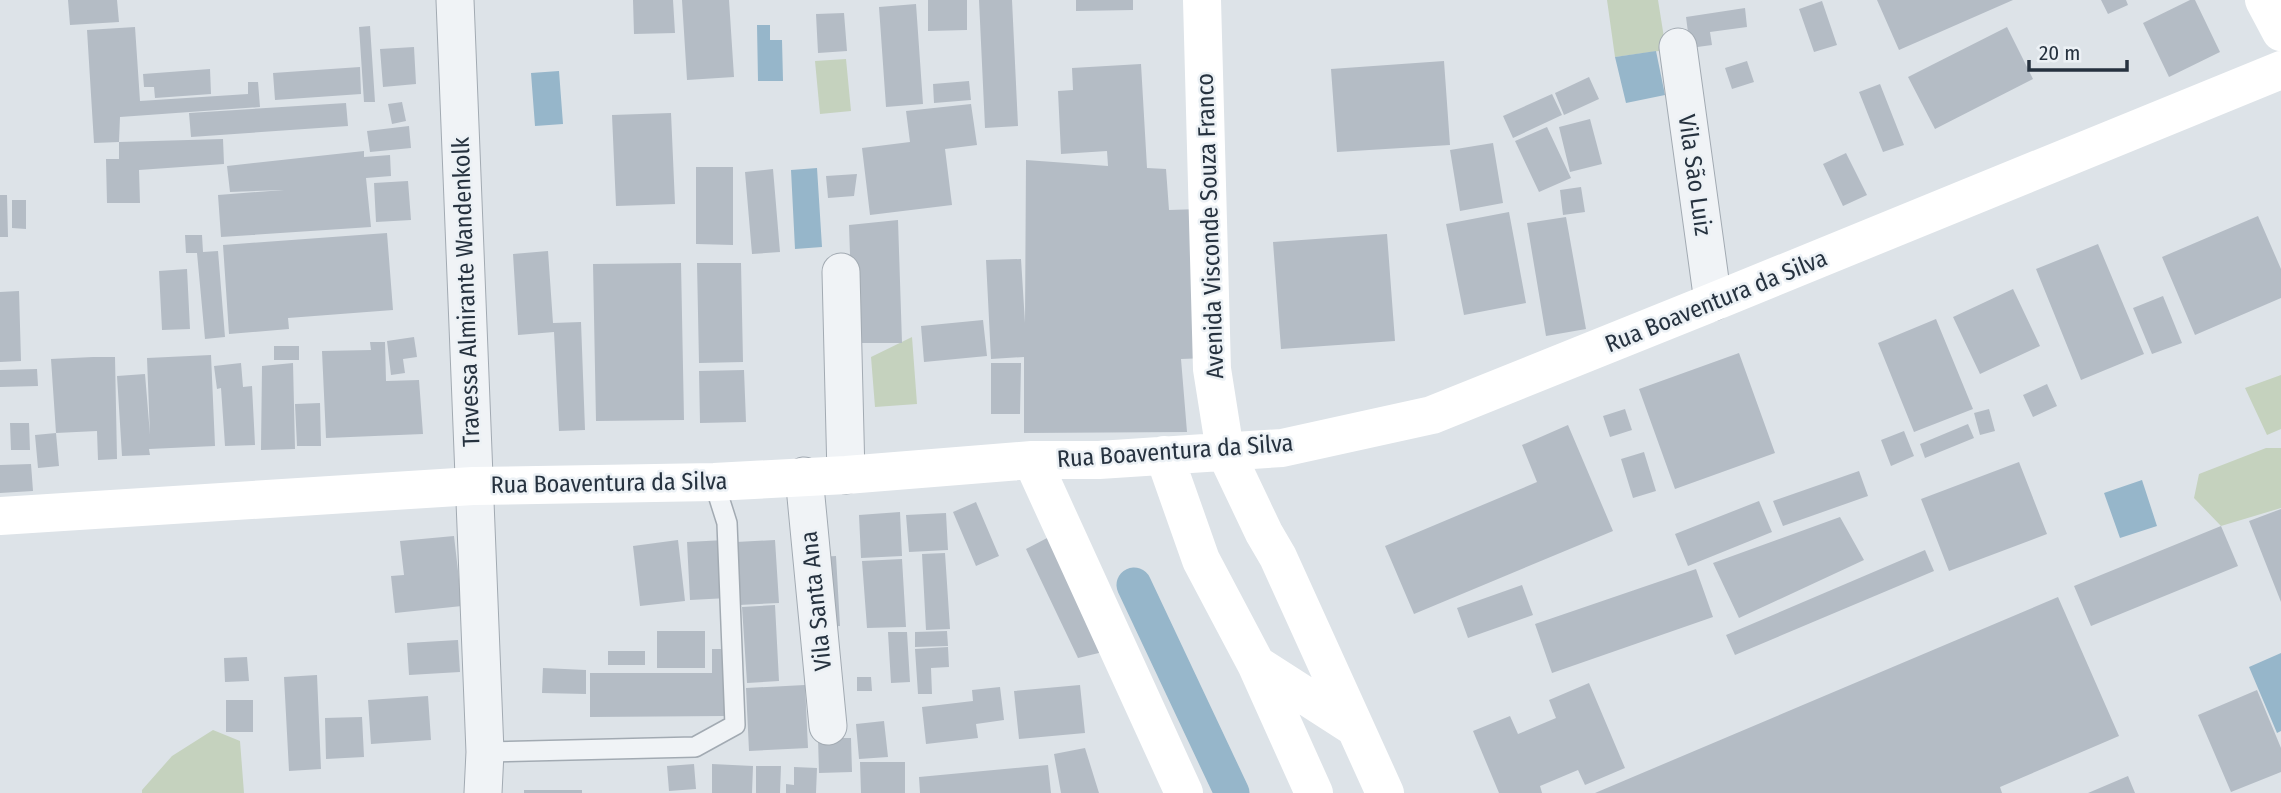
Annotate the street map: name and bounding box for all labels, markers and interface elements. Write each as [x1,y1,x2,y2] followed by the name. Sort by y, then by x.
[2029,28,2127,72] scale bar
[2039,40,2080,66] text: 20 m
[1191,73,1229,379] street label: Avenida Visconde Souza Franco
[1673,113,1717,237] street label: Vila São Luiz
[447,136,485,447] street label: Travessa Almirante Wandenkolk
[1601,244,1831,358] street label: Rua Boaventura da Silva
[1056,429,1294,473] street label: Rua Boaventura da Silva
[490,467,728,499] street label: Rua Boaventura da Silva
[795,530,837,672] street label: Vila Santa Ana

